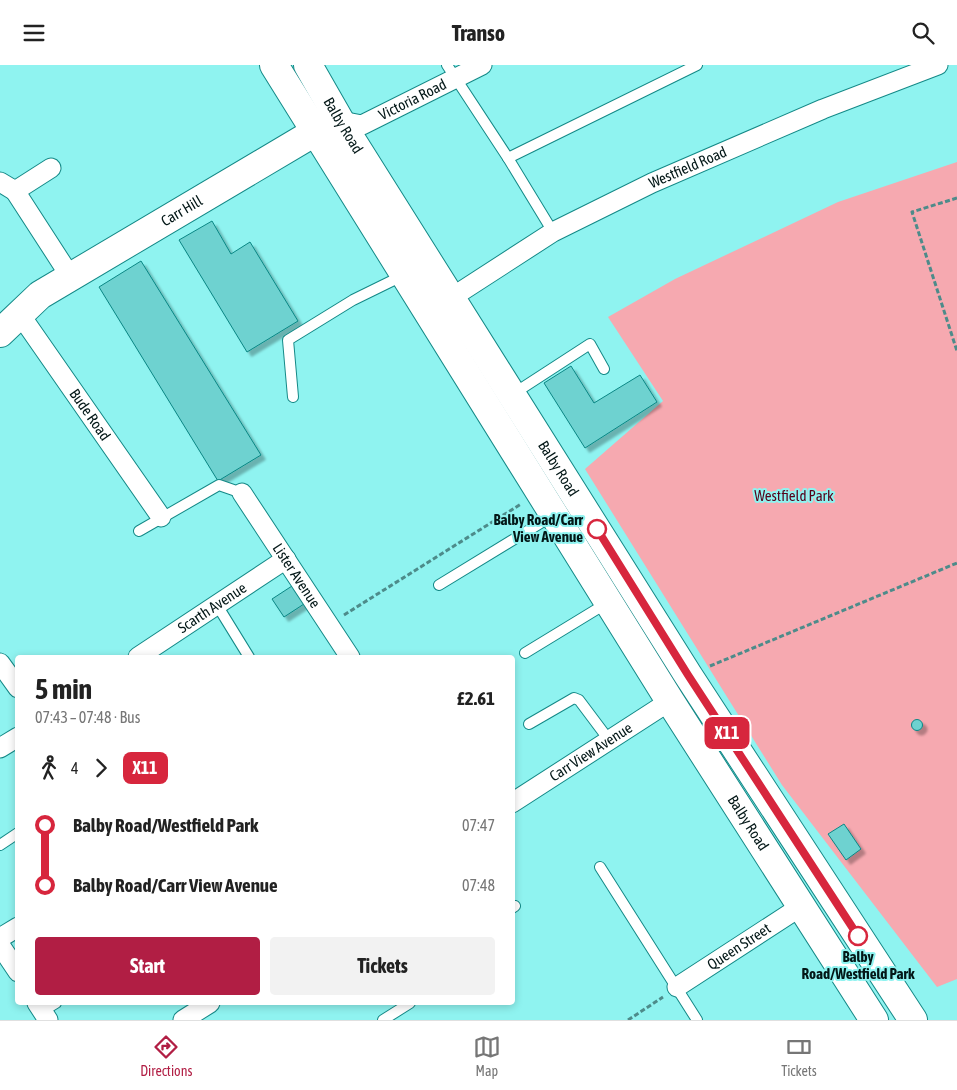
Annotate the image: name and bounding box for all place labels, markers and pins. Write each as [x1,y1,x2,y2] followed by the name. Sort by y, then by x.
[493,511,584,545] place label: Balby Road/Carr View Avenue
[587,519,607,539] marker: Balby Road/Carr View Avenue
[848,926,868,946] marker: Balby Road/Westfield Park
[802,948,915,982] place label: Balby Road/Westfield Park

